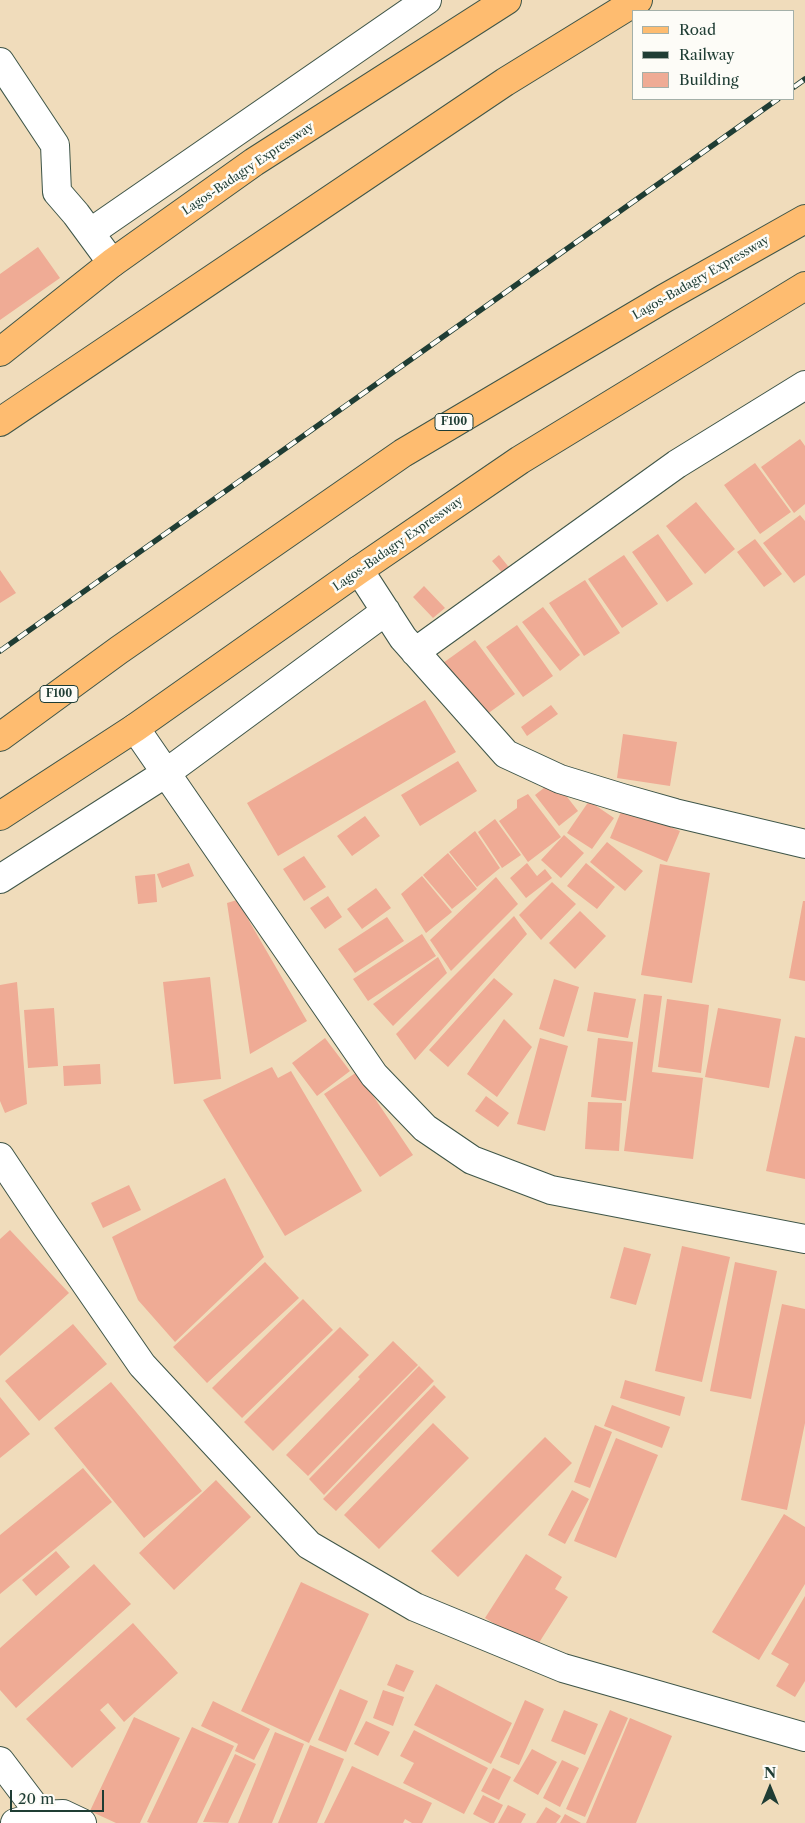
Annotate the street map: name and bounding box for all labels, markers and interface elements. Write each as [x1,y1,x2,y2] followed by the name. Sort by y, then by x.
[632,10,795,100] legend
[679,20,716,39] text: Road
[679,45,735,64] text: Railway
[679,70,739,89] text: Building
[180,120,316,218] street label: Lagos-Badagry Expressway
[630,233,772,323] street label: Lagos-Badagry Expressway
[435,414,473,431] road number: F100
[330,494,466,594] street label: Lagos-Badagry Expressway
[40,686,78,702] road number: F100
[745,1763,795,1813] north arrow
[764,1764,776,1782] text: N
[12,1780,106,1812] scale bar
[18,1789,54,1808] text: 20 m

